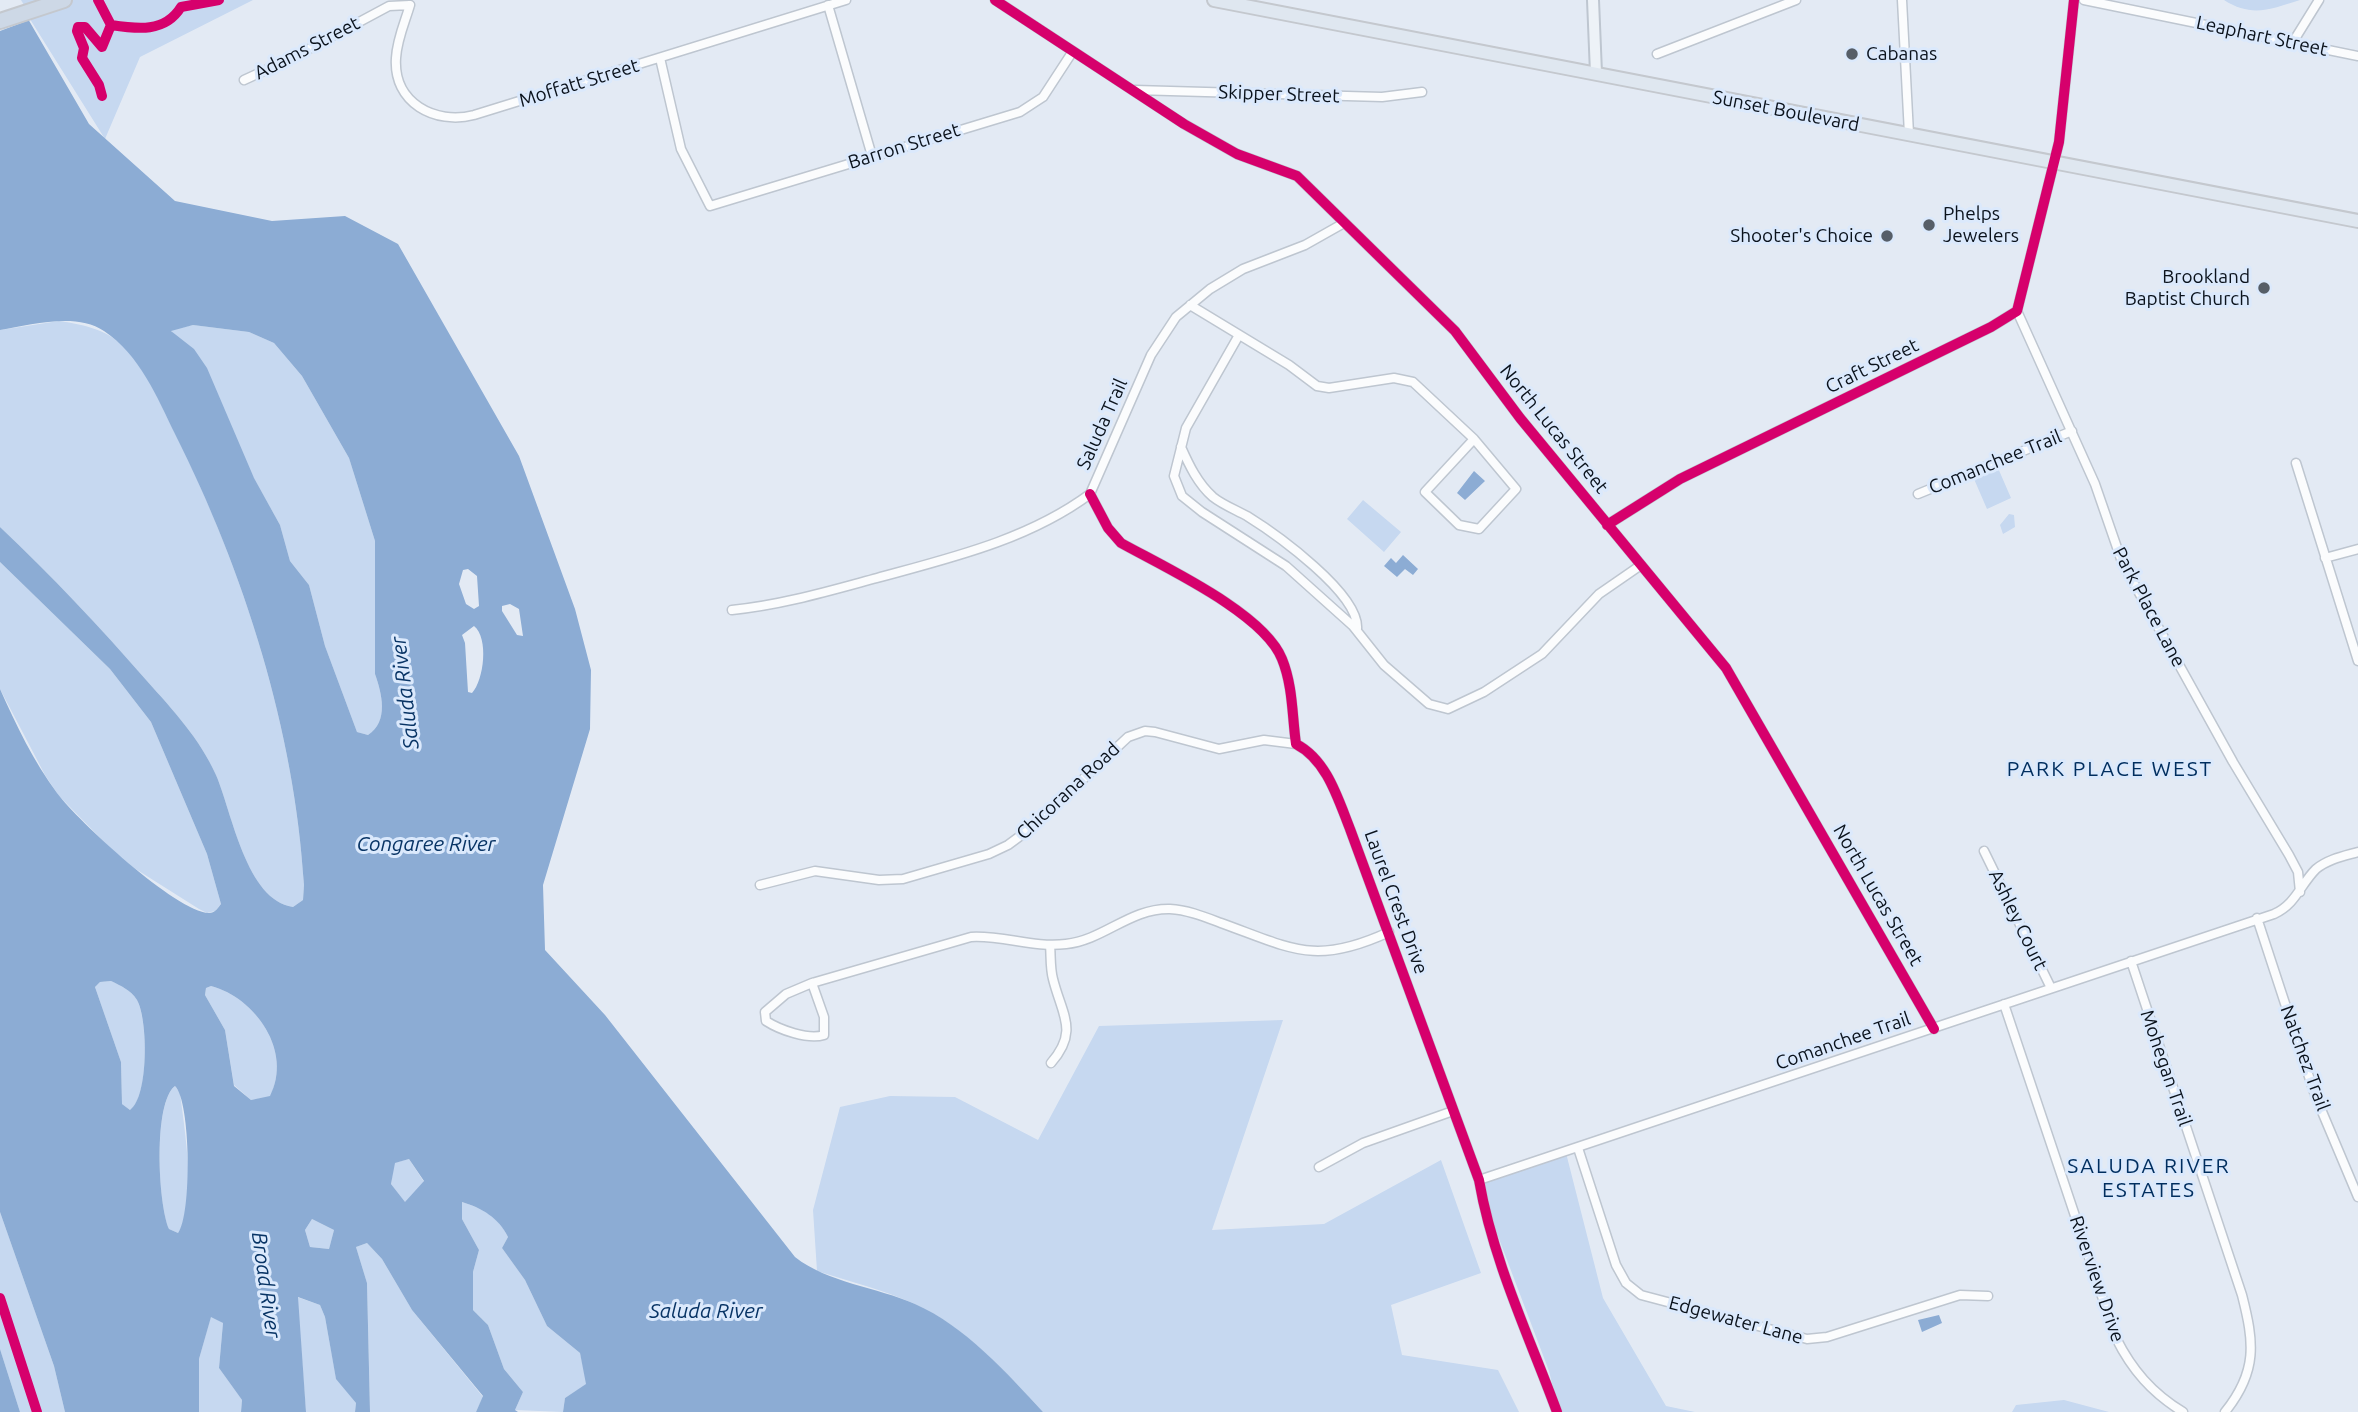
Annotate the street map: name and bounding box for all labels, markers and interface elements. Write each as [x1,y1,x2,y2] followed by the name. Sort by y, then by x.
[2194,11,2330,61] street label: Leaphart Street
[250,12,364,84] street label: Adams Street
[1866,43,1937,65] place label: Cabanas
[1844,46,1860,62] marker: Cabanas
[516,54,642,112] street label: Moffatt Street
[1218,80,1340,108] street label: Skipper Street
[1711,86,1861,136] street label: Sunset Boulevard
[845,118,963,174] street label: Barron Street
[1943,203,2019,247] place label: Phelps Jewelers
[1921,217,1937,233] marker: Phelps Jewelers
[1730,225,1873,247] place label: Shooter's Choice
[1879,228,1895,244] marker: Shooter's Choice
[2125,266,2250,310] place label: Brookland Baptist Church
[2256,280,2272,296] marker: Brookland Baptist Church
[1822,334,1922,398] street label: Craft Street
[1495,360,1613,498] street label: North Lucas Street
[1072,375,1132,473] street label: Saluda Trail
[1925,425,2065,499] street label: Comanchee Trail
[2108,543,2190,671] street label: Park Place Lane
[386,635,424,751] water label: Saluda River
[1012,737,1124,845] street label: Chicorana Road
[2009,756,2211,782] district label: PARK PLACE WEST
[1828,820,1928,970] street label: North Lucas Street
[1359,827,1433,977] street label: Laurel Crest Drive
[356,831,496,857] water label: Congaree River
[1984,866,2052,974] street label: Ashley Court
[2275,1002,2335,1114] street label: Natchez Trail
[1773,1007,1913,1075] street label: Comanchee Trail
[2135,1007,2197,1129] street label: Mohegan Trail
[2069,1153,2229,1203] district label: SALUDA RIVER ESTATES
[2065,1213,2129,1345] street label: Riverview Drive
[246,1230,286,1340] water label: Broad River
[1667,1291,1805,1349] street label: Edgewater Lane
[649,1298,763,1324] water label: Saluda River

